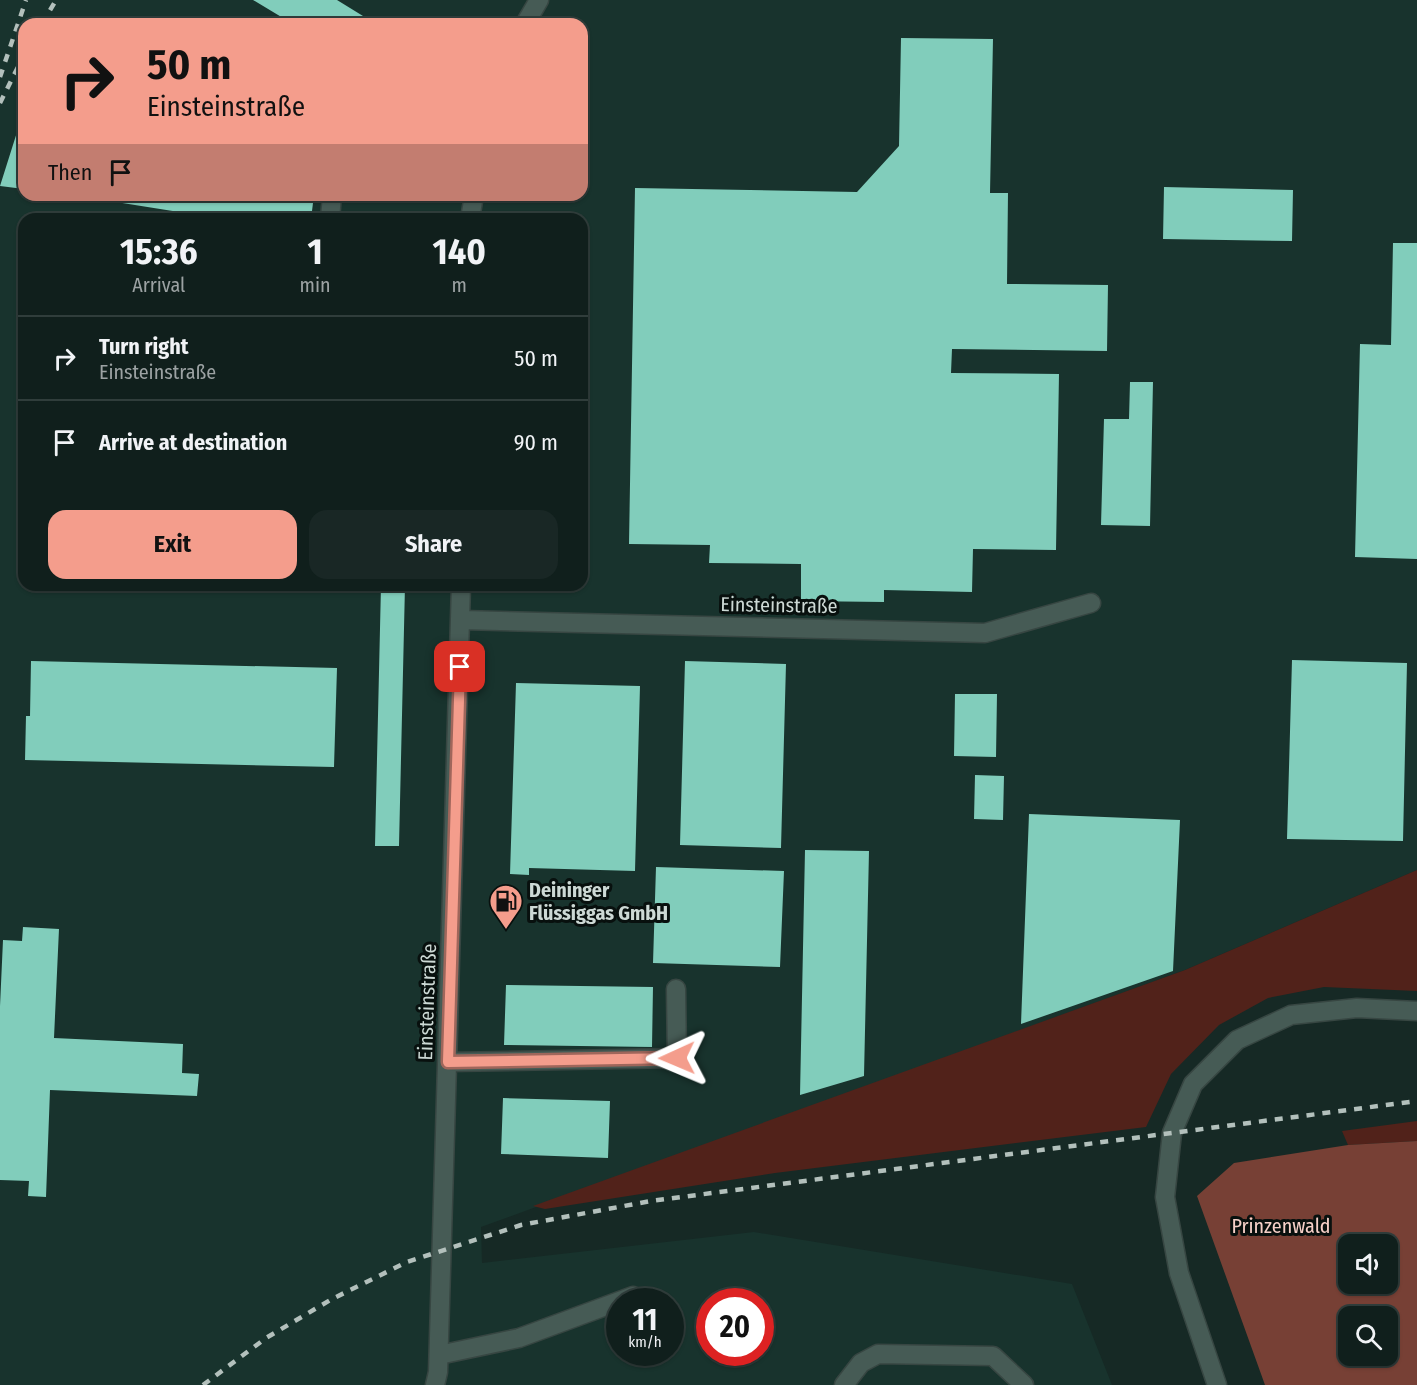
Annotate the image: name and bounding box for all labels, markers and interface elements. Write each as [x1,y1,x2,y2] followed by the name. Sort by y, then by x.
[147,40,231,90] text: 50 m
[48,42,126,120] icon: right
[147,91,305,123] text: Einsteinstraße
[104,156,137,189] icon: arrive
[48,159,92,186] text: Then
[120,230,198,274] text: 15:36
[307,230,323,274] text: 1
[433,230,486,274] text: 140
[132,273,185,297] text: Arrival
[300,273,331,297] text: min
[452,273,467,297] text: m
[99,333,188,360] text: Turn right
[48,342,81,375] icon: right
[514,345,558,372] text: 50 m
[99,360,216,384] text: Einsteinstraße
[48,426,81,459] icon: arrive
[99,429,287,456] text: Arrive at destination
[514,429,558,456] text: 90 m
[48,510,297,579] button: Exit
[309,510,558,579] button: Share
[720,592,838,618] street label: Einsteinstraße
[434,641,485,692] pin
[443,650,476,683] icon: arrive
[529,878,668,925] place label: Deininger Flüssiggas GmbH
[488,883,524,930] fuel station icon: Deininger Flüssiggas GmbH
[413,943,441,1061] street label: Einsteinstraße
[645,1026,709,1090] position arrow
[1231,1214,1331,1238] park label: Prinzenwald
[1338,1234,1398,1366] map controls
[1338,1234,1398,1294] button: sound
[696,1288,774,1366] speed limit sign: 20
[633,1302,657,1338] text: 11
[1338,1306,1398,1366] button: search
[628,1333,662,1351] text: km/h

